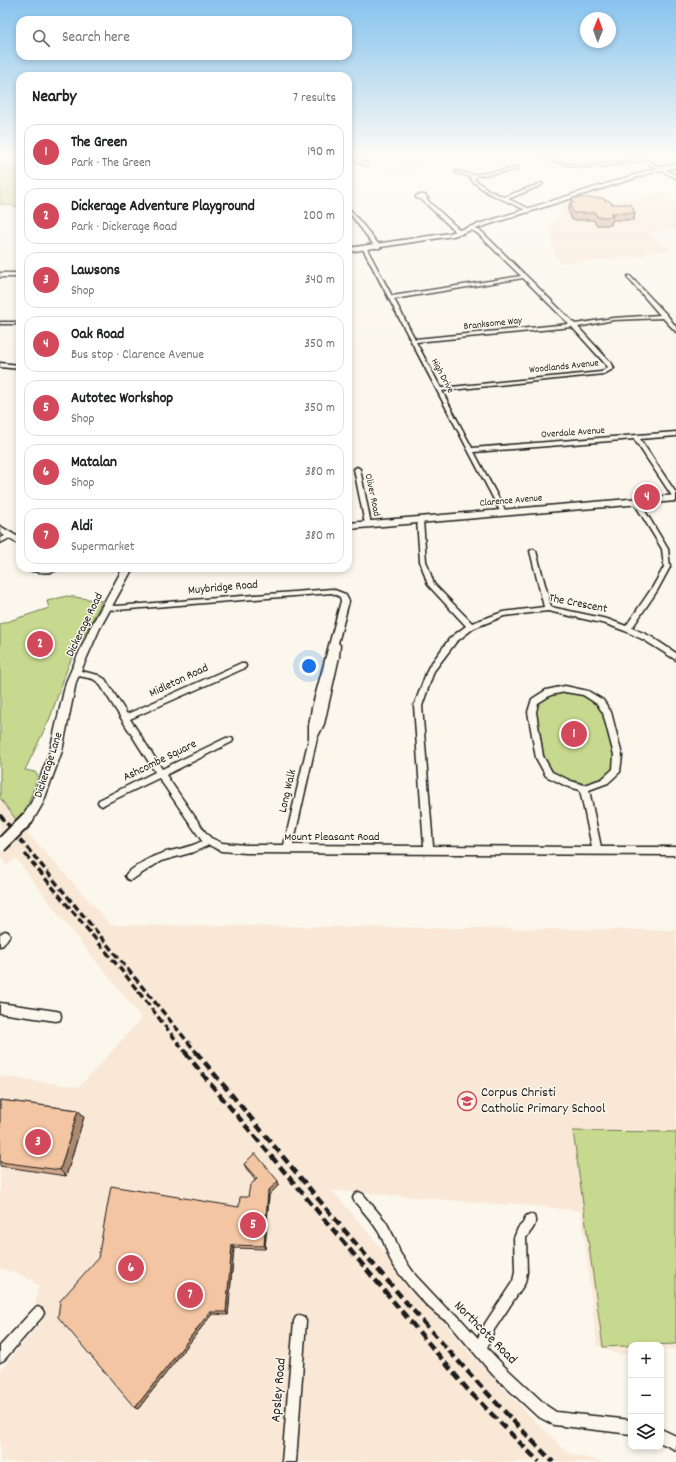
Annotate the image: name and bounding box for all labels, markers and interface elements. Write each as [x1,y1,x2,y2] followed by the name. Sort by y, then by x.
[580,12,616,48] north arrow
[16,16,352,60] search box
[30,27,52,49] icon: search
[62,27,130,49] text: Search here
[32,86,76,110] text: Nearby
[293,89,336,108] text: 7 results
[71,132,127,154] text: The Green
[45,143,47,162] text: 1
[307,143,335,162] text: 190 m
[71,154,151,173] text: Park · The Green
[71,196,255,218] text: Dickerage Adventure Playground
[43,207,49,226] text: 2
[303,207,335,226] text: 200 m
[71,218,177,237] text: Park · Dickerage Road
[71,260,120,282] text: Lawsons
[43,271,49,290] text: 3
[305,271,335,290] text: 340 m
[71,282,94,301] text: Shop
[463,314,524,334] street label: Branksome Way
[71,324,124,346] text: Oak Road
[43,335,49,354] text: 4
[304,335,335,354] text: 350 m
[71,346,204,365] text: Bus stop · Clarence Avenue
[427,356,457,396] street label: High Drive
[529,356,600,378] street label: Woodlands Avenue
[71,388,173,410] text: Autotec Workshop
[43,399,49,418] text: 5
[304,399,335,418] text: 350 m
[71,410,94,429] text: Shop
[541,424,606,442] street label: Overdale Avenue
[71,452,117,474] text: Matalan
[43,463,49,482] text: 6
[305,463,335,482] text: 380 m
[361,472,383,518] street label: Oliver Road
[71,474,94,493] text: Shop
[634,482,660,512] pin: 4
[479,491,543,511] street label: Clarence Avenue
[71,516,93,538] text: Aldi
[44,527,48,546] text: 7
[305,527,335,546] text: 380 m
[71,538,135,557] text: Supermarket
[187,576,259,600] street label: Muybridge Road
[62,590,108,660] street label: Dickerage Road
[547,590,609,618] street label: The Crescent
[27,629,53,659] pin: 2
[299,656,319,676] your location
[147,660,211,702] street label: Midleton Road
[561,719,587,749] pin: 1
[30,730,68,800] street label: Dickerage Lane
[120,736,200,786] street label: Ashcombe Square
[275,768,301,814] street label: Long Walk
[284,829,380,846] street label: Mount Pleasant Road
[481,1083,606,1119] place label: Corpus Christi Catholic Primary School
[456,1090,478,1112] school or university icon: Corpus Christi Catholic Primary School
[25,1127,51,1157] pin: 3
[240,1210,266,1240] pin: 5
[118,1253,144,1283] pin: 6
[177,1280,203,1310] pin: 7
[449,1297,521,1369] street label: Northcote Road
[628,1342,664,1450] map controls
[628,1342,664,1378] button: +
[266,1357,292,1423] street label: Apsley Road
[628,1378,664,1414] button: −
[628,1414,664,1450] button: layers

